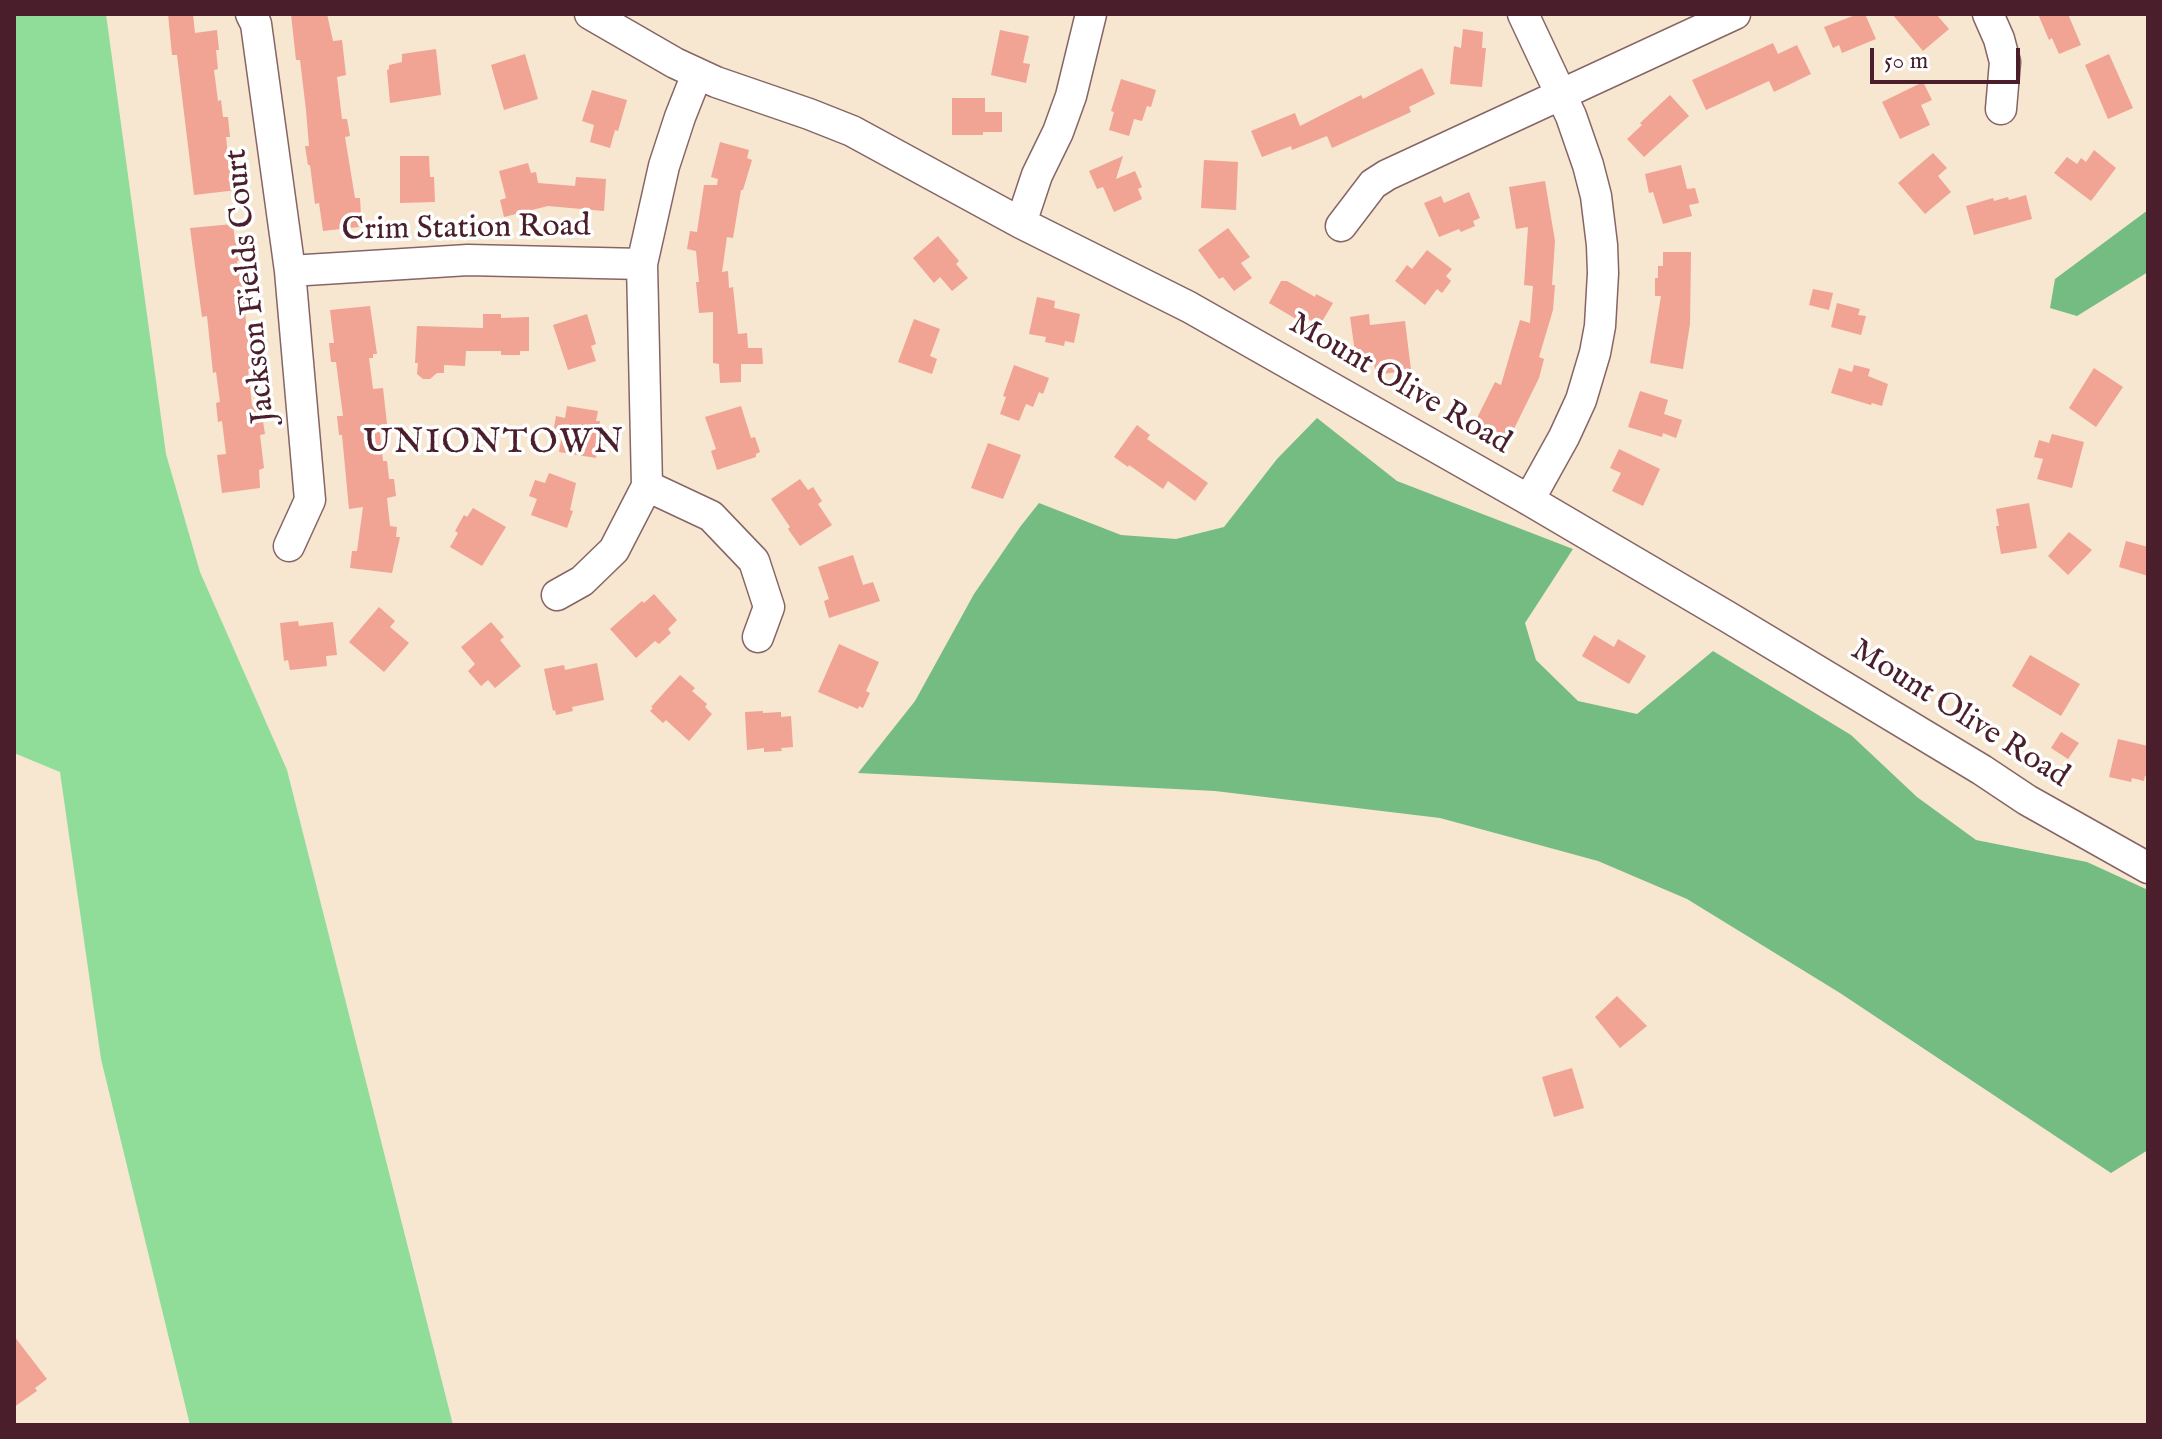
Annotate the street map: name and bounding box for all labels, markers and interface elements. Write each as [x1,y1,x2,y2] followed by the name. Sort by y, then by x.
[1874,32,2024,82] scale bar
[1884,46,1928,77] text: 50 m
[218,147,286,425] street label: Jackson Fields Court
[341,209,591,251] street label: Crim Station Road
[1281,306,1517,464] street label: Mount Olive Road
[363,425,625,465] district label: UNIONTOWN
[1843,632,2075,798] street label: Mount Olive Road

